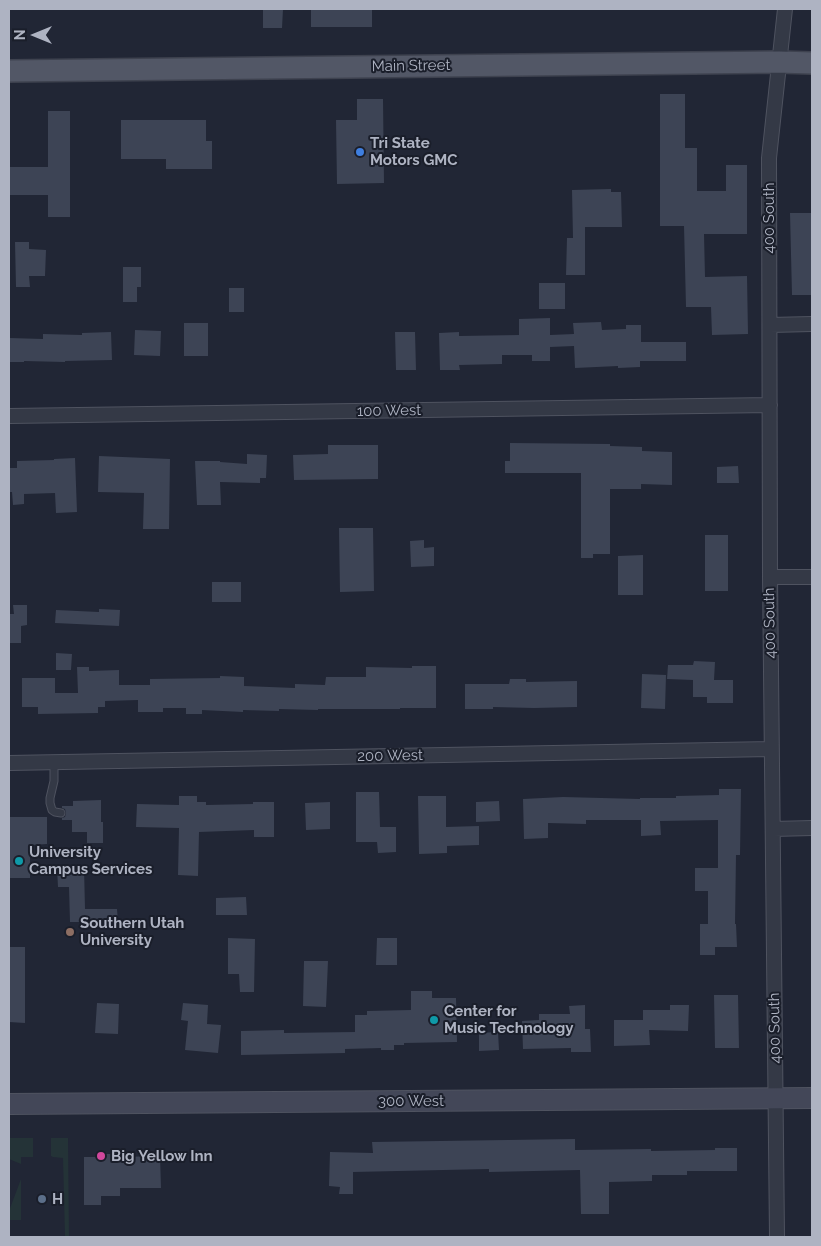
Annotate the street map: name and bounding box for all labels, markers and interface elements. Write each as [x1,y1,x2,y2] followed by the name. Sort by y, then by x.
[10,10,60,60] north arrow
[12,30,28,40] text: N
[372,56,450,76] street label: Main Street
[370,134,458,169] place label: Tri State Motors GMC
[354,146,366,158] marker: Tri State Motors GMC
[760,182,778,254] street label: 400 South
[357,401,421,421] street label: 100 West
[760,587,780,659] street label: 400 South
[357,746,423,766] street label: 200 West
[29,843,152,878] place label: University Campus Services
[13,855,25,867] marker: University Campus Services
[80,914,184,949] place label: Southern Utah University
[64,926,76,938] marker: Southern Utah University
[765,992,785,1064] street label: 400 South
[444,1002,574,1037] place label: Center for Music Technology
[428,1014,440,1026] marker: Center for Music Technology
[378,1092,444,1110] street label: 300 West
[111,1147,213,1165] place label: Big Yellow Inn
[95,1150,107,1162] marker: Big Yellow Inn
[52,1190,63,1208] place label: H
[36,1193,48,1205] marker: H

